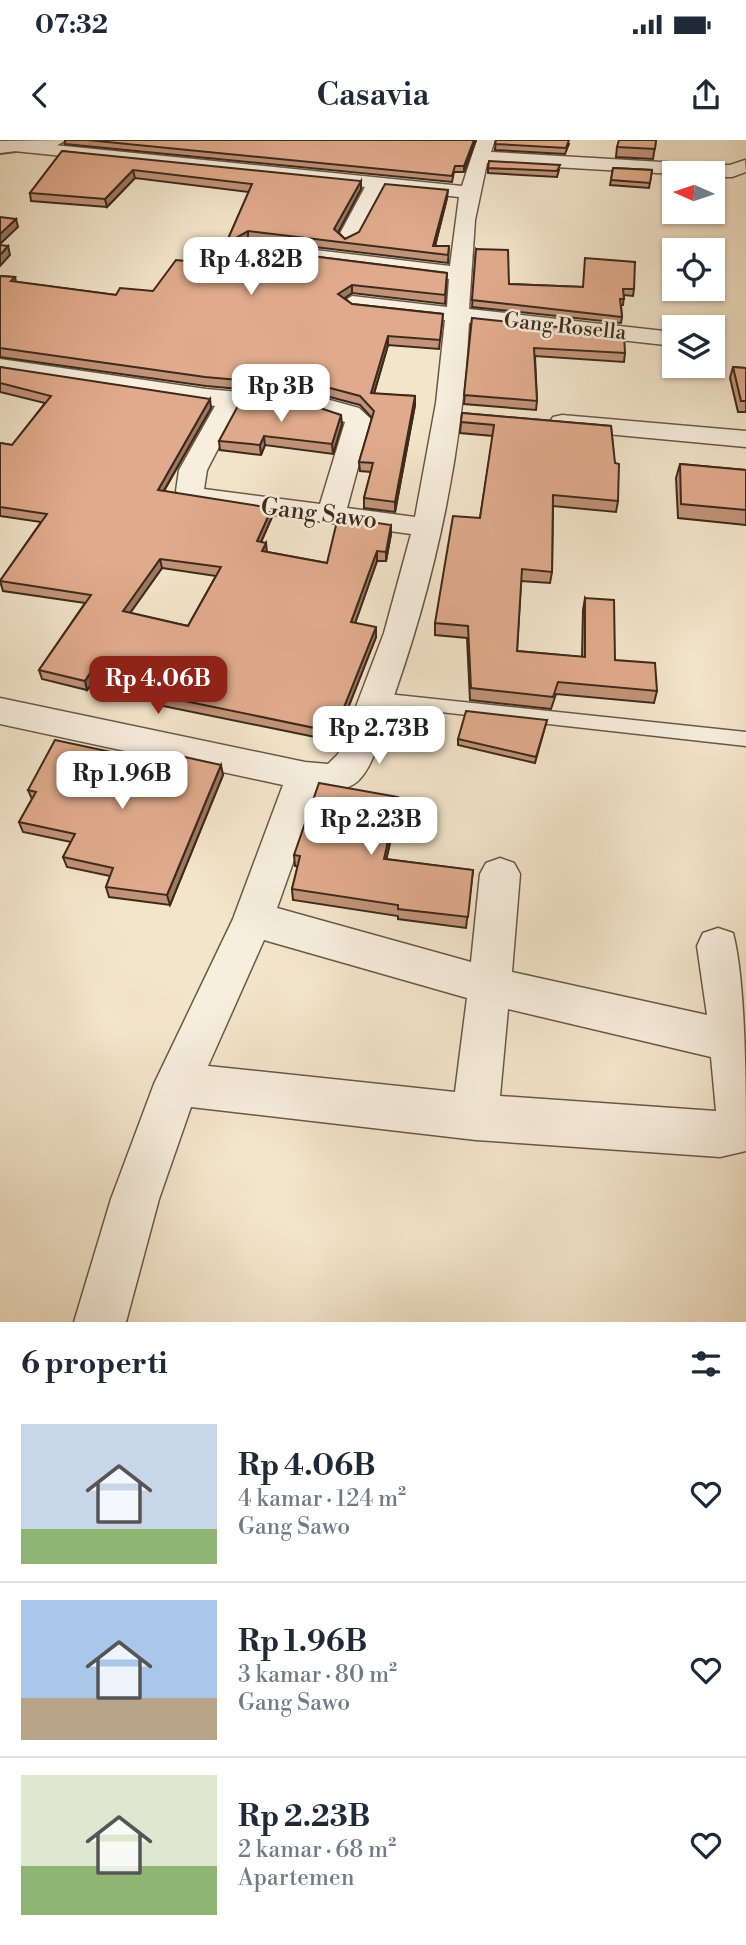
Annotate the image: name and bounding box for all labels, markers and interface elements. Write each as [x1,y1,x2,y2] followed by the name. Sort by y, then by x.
[35,9,108,41] text: 07:32
[316,75,430,115] text: Casavia
[21,76,59,114] icon: back
[687,76,725,114] icon: share
[662,161,724,224] north arrow
[662,161,725,378] map controls
[179,237,323,297] pin: Rp 4.82B
[662,238,725,301] button: locate
[199,246,303,274] text: Rp 4.82B
[503,308,628,346] street label: Gang Rosella
[662,315,725,378] button: layers
[232,364,330,424] pin: Rp 3B
[248,373,314,401] text: Rp 3B
[259,492,379,536] street label: Gang Sawo
[86,656,230,716] pin: Rp 4.06B
[105,665,211,693] text: Rp 4.06B
[307,706,451,766] pin: Rp 2.73B
[329,715,429,743] text: Rp 2.73B
[50,752,194,811] pin: Rp 1.96B
[72,760,172,788] text: Rp 1.96B
[299,798,443,857] pin: Rp 2.23B
[320,806,422,834] text: Rp 2.23B
[21,1345,168,1383] text: 6 properti
[687,1345,725,1383] icon: filters
[238,1447,376,1485] text: Rp 4.06B
[77,1452,161,1536] icon: home
[687,1475,725,1513] icon: heart
[238,1485,406,1513] text: 4 kamar · 124 m²
[238,1513,350,1541] text: Gang Sawo
[238,1623,367,1661] text: Rp 1.96B
[77,1628,161,1712] icon: home
[687,1651,725,1689] icon: heart
[238,1661,397,1689] text: 3 kamar · 80 m²
[238,1689,350,1717] text: Gang Sawo
[238,1798,370,1836] text: Rp 2.23B
[77,1803,161,1887] icon: home
[687,1826,725,1864] icon: heart
[238,1836,396,1864] text: 2 kamar · 68 m²
[238,1864,354,1892] text: Apartemen

